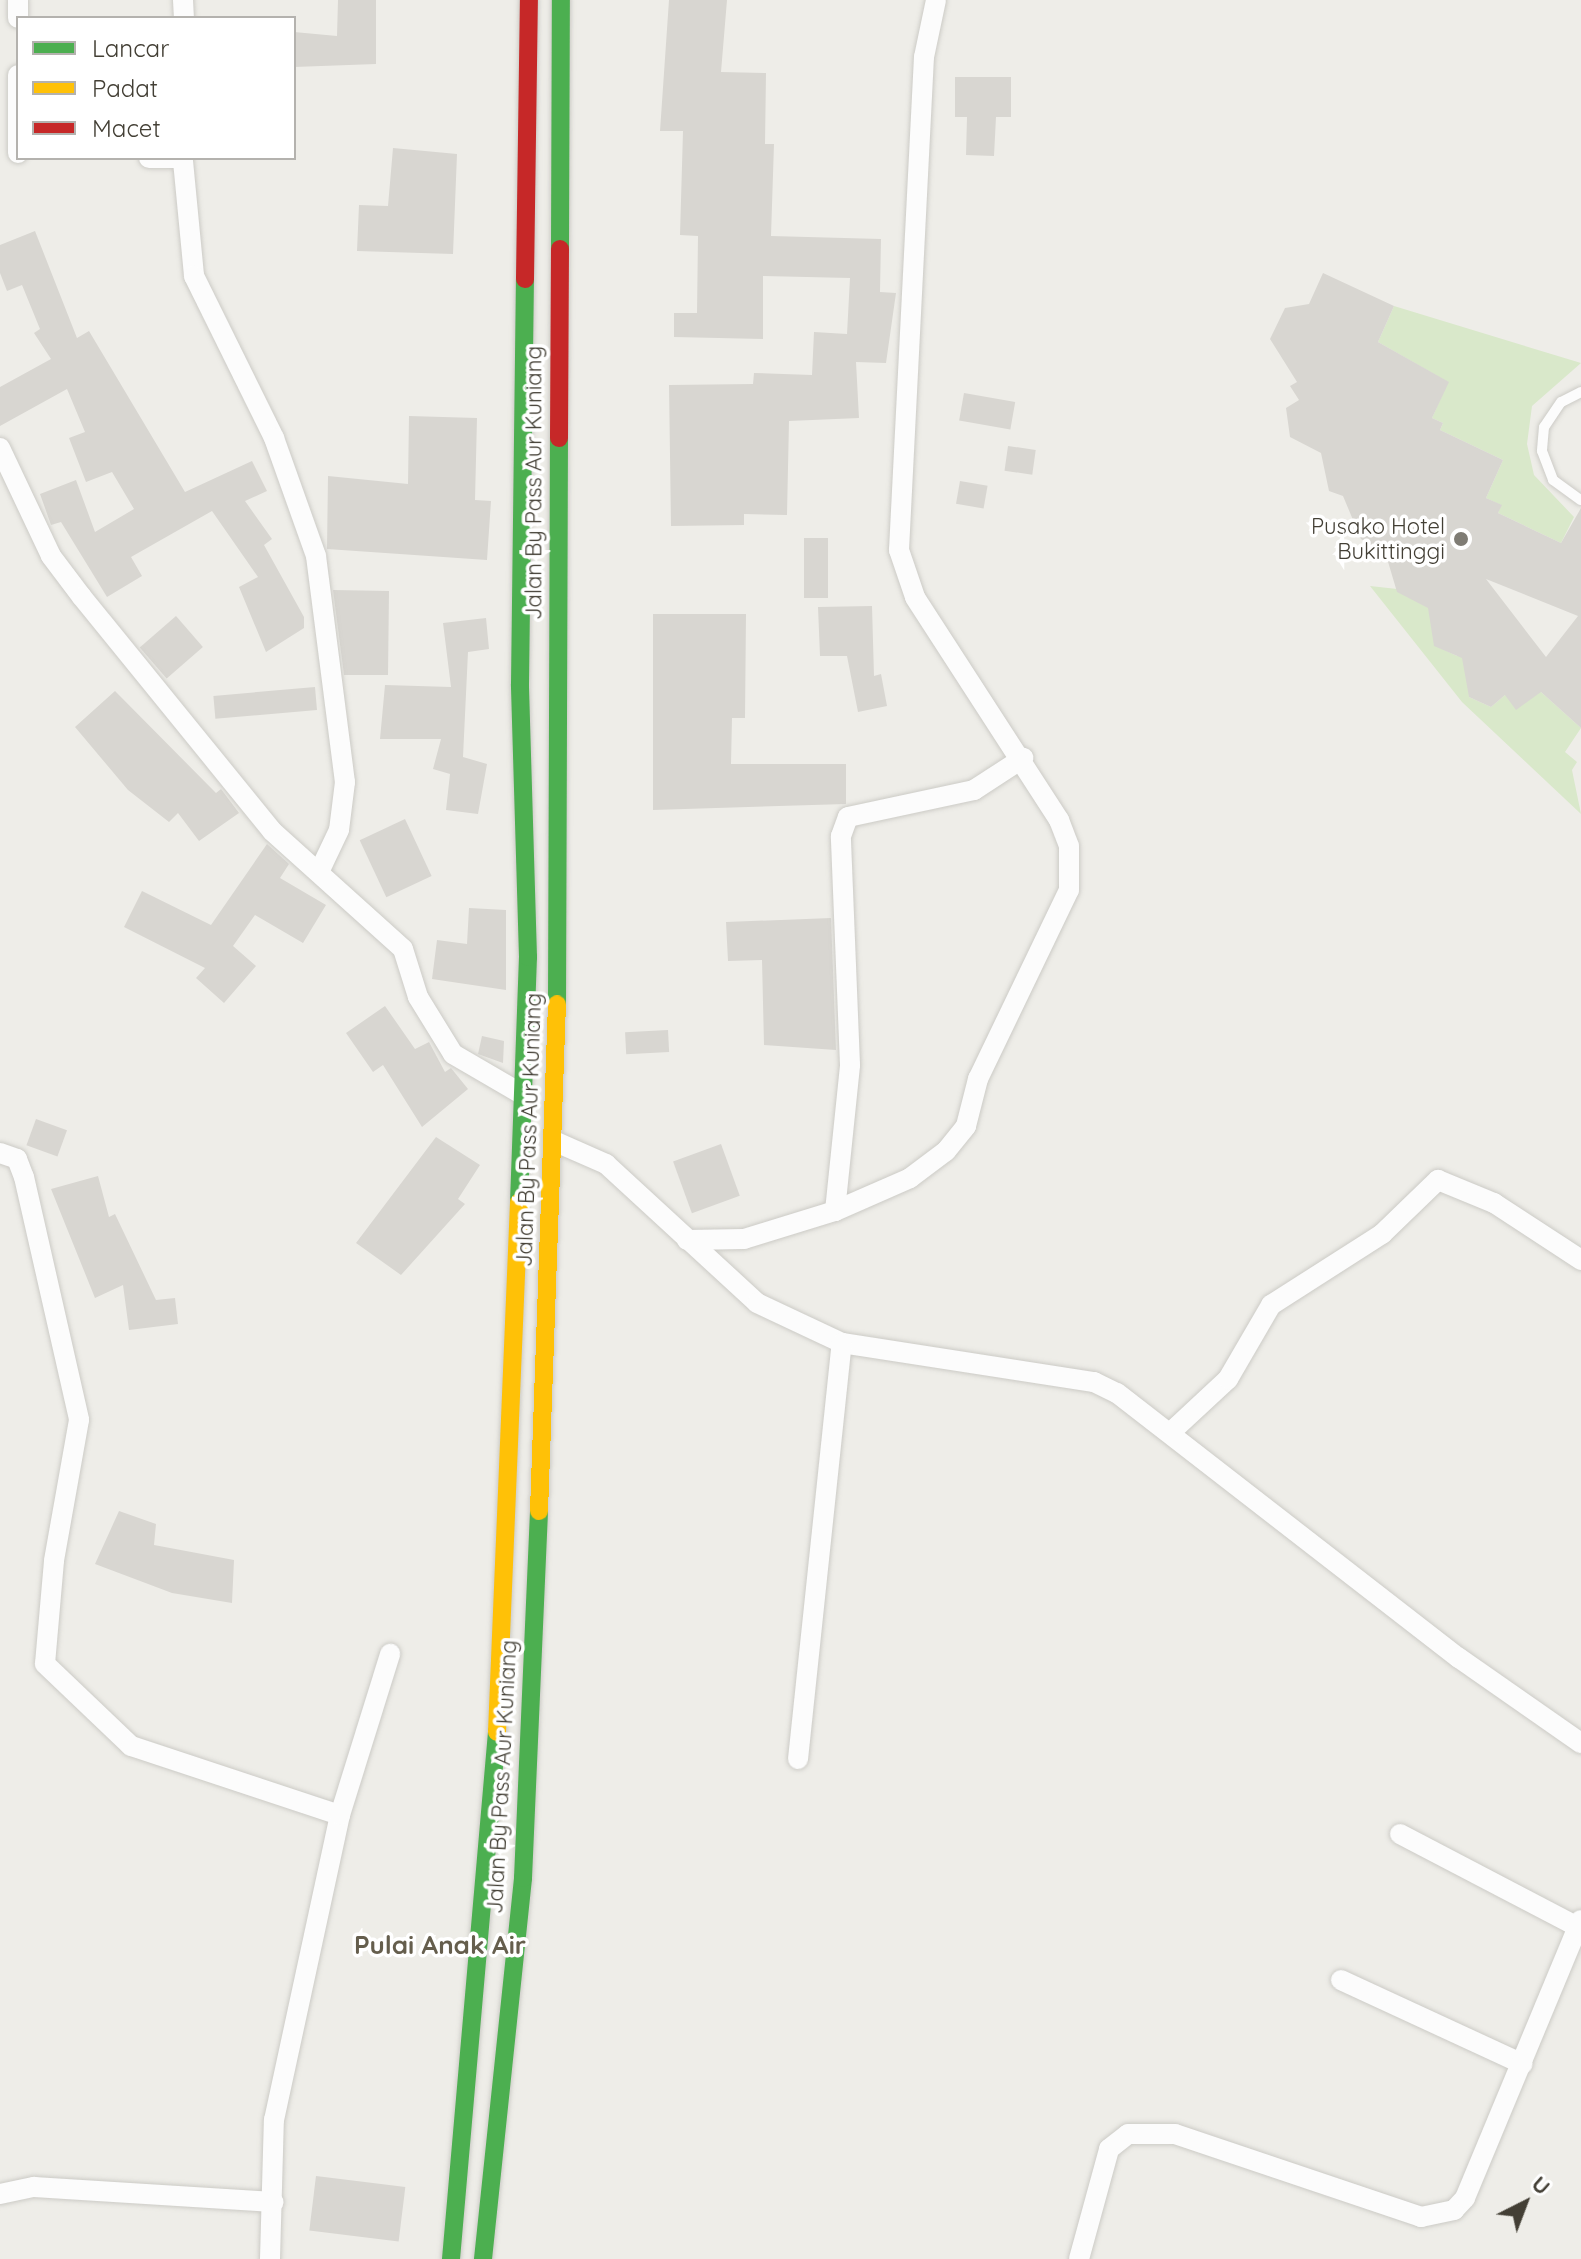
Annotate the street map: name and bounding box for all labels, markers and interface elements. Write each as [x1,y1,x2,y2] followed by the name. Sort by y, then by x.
[16,16,296,160] legend
[92,33,169,63] text: Lancar
[92,73,158,103] text: Padat
[92,113,161,143] text: Macet
[521,346,547,620] street label: Jalan By Pass Aur Kuniang
[1311,513,1445,564] place label: Pusako Hotel Bukittinggi
[1452,530,1470,548] marker: Pusako Hotel Bukittinggi
[511,993,547,1267] street label: Jalan By Pass Aur Kuniang
[482,1639,522,1915] street label: Jalan By Pass Aur Kuniang
[354,1929,526,1961] district label: Pulai Anak Air
[1485,2163,1565,2243] north arrow
[1526,2170,1556,2201] text: U

